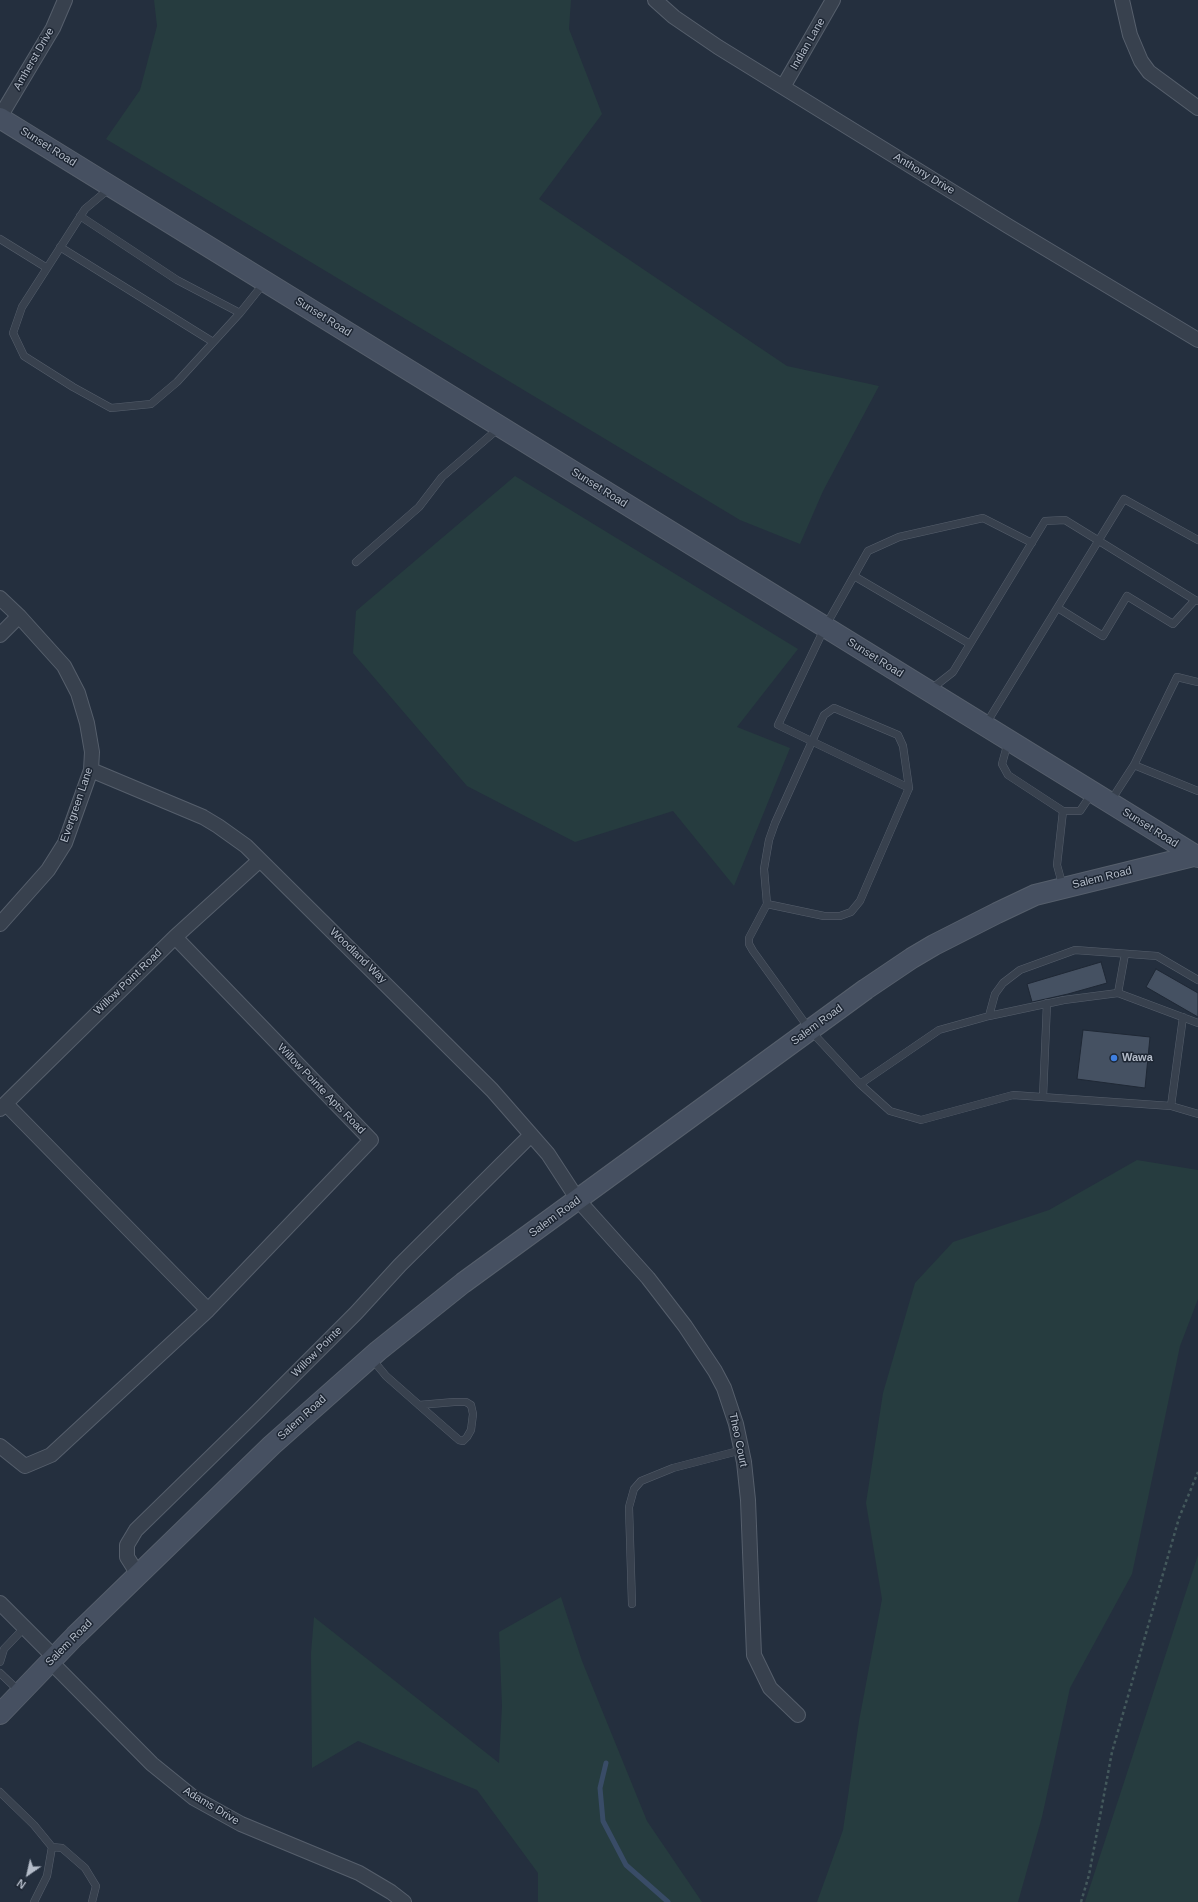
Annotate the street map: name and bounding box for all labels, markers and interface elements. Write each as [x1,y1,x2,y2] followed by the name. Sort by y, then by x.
[788,16,828,72] street label: Indian Lane
[11,26,57,92] street label: Amherst Drive
[18,125,78,169] street label: Sunset Road
[891,151,957,197] street label: Anthony Drive
[293,295,353,339] street label: Sunset Road
[569,466,629,510] street label: Sunset Road
[845,636,905,680] street label: Sunset Road
[58,766,96,844] street label: Evergreen Lane
[1120,806,1180,850] street label: Sunset Road
[1071,864,1133,892] street label: Salem Road
[327,926,389,986] street label: Woodland Way
[91,946,165,1018] street label: Willow Point Road
[789,1002,845,1048] street label: Salem Road
[274,1041,368,1137] street label: Willow Pointe Apts Road
[1122,1051,1153,1065] place label: Wawa
[1109,1053,1119,1063] marker: Wawa
[527,1194,583,1240] street label: Salem Road
[289,1324,345,1380] street label: Willow Pointe
[275,1393,329,1443] street label: Salem Road
[726,1412,750,1468] street label: Theo Court
[43,1617,95,1669] street label: Salem Road
[181,1784,241,1828] street label: Adams Drive
[8,1854,48,1894] north arrow
[15,1877,28,1891] text: N

